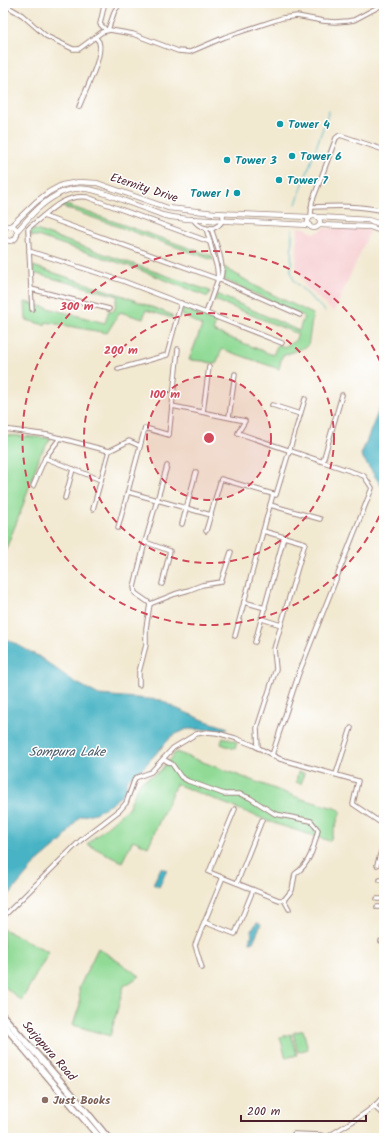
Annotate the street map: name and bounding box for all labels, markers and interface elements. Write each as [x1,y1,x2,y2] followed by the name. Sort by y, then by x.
[288,115,330,134] place label: Tower 4
[275,119,285,129] marker: Tower 4
[300,147,342,166] place label: Tower 6
[235,151,277,170] place label: Tower 3
[287,151,297,161] marker: Tower 6
[222,155,232,165] marker: Tower 3
[108,168,181,208] street label: Eternity Drive
[287,171,328,190] place label: Tower 7
[274,175,284,185] marker: Tower 7
[190,184,229,203] place label: Tower 1
[232,188,242,198] marker: Tower 1
[59,297,94,316] text: 300 m
[104,341,138,360] text: 200 m
[150,385,180,404] text: 100 m
[202,431,216,445] centre of rings
[29,742,106,763] water label: Sompura Lake
[17,1017,81,1086] street label: Sarjapura Road
[53,1091,111,1110] place label: Just Books
[40,1095,50,1105] marker: Just Books
[241,1097,366,1123] scale bar
[247,1102,281,1121] text: 200 m

